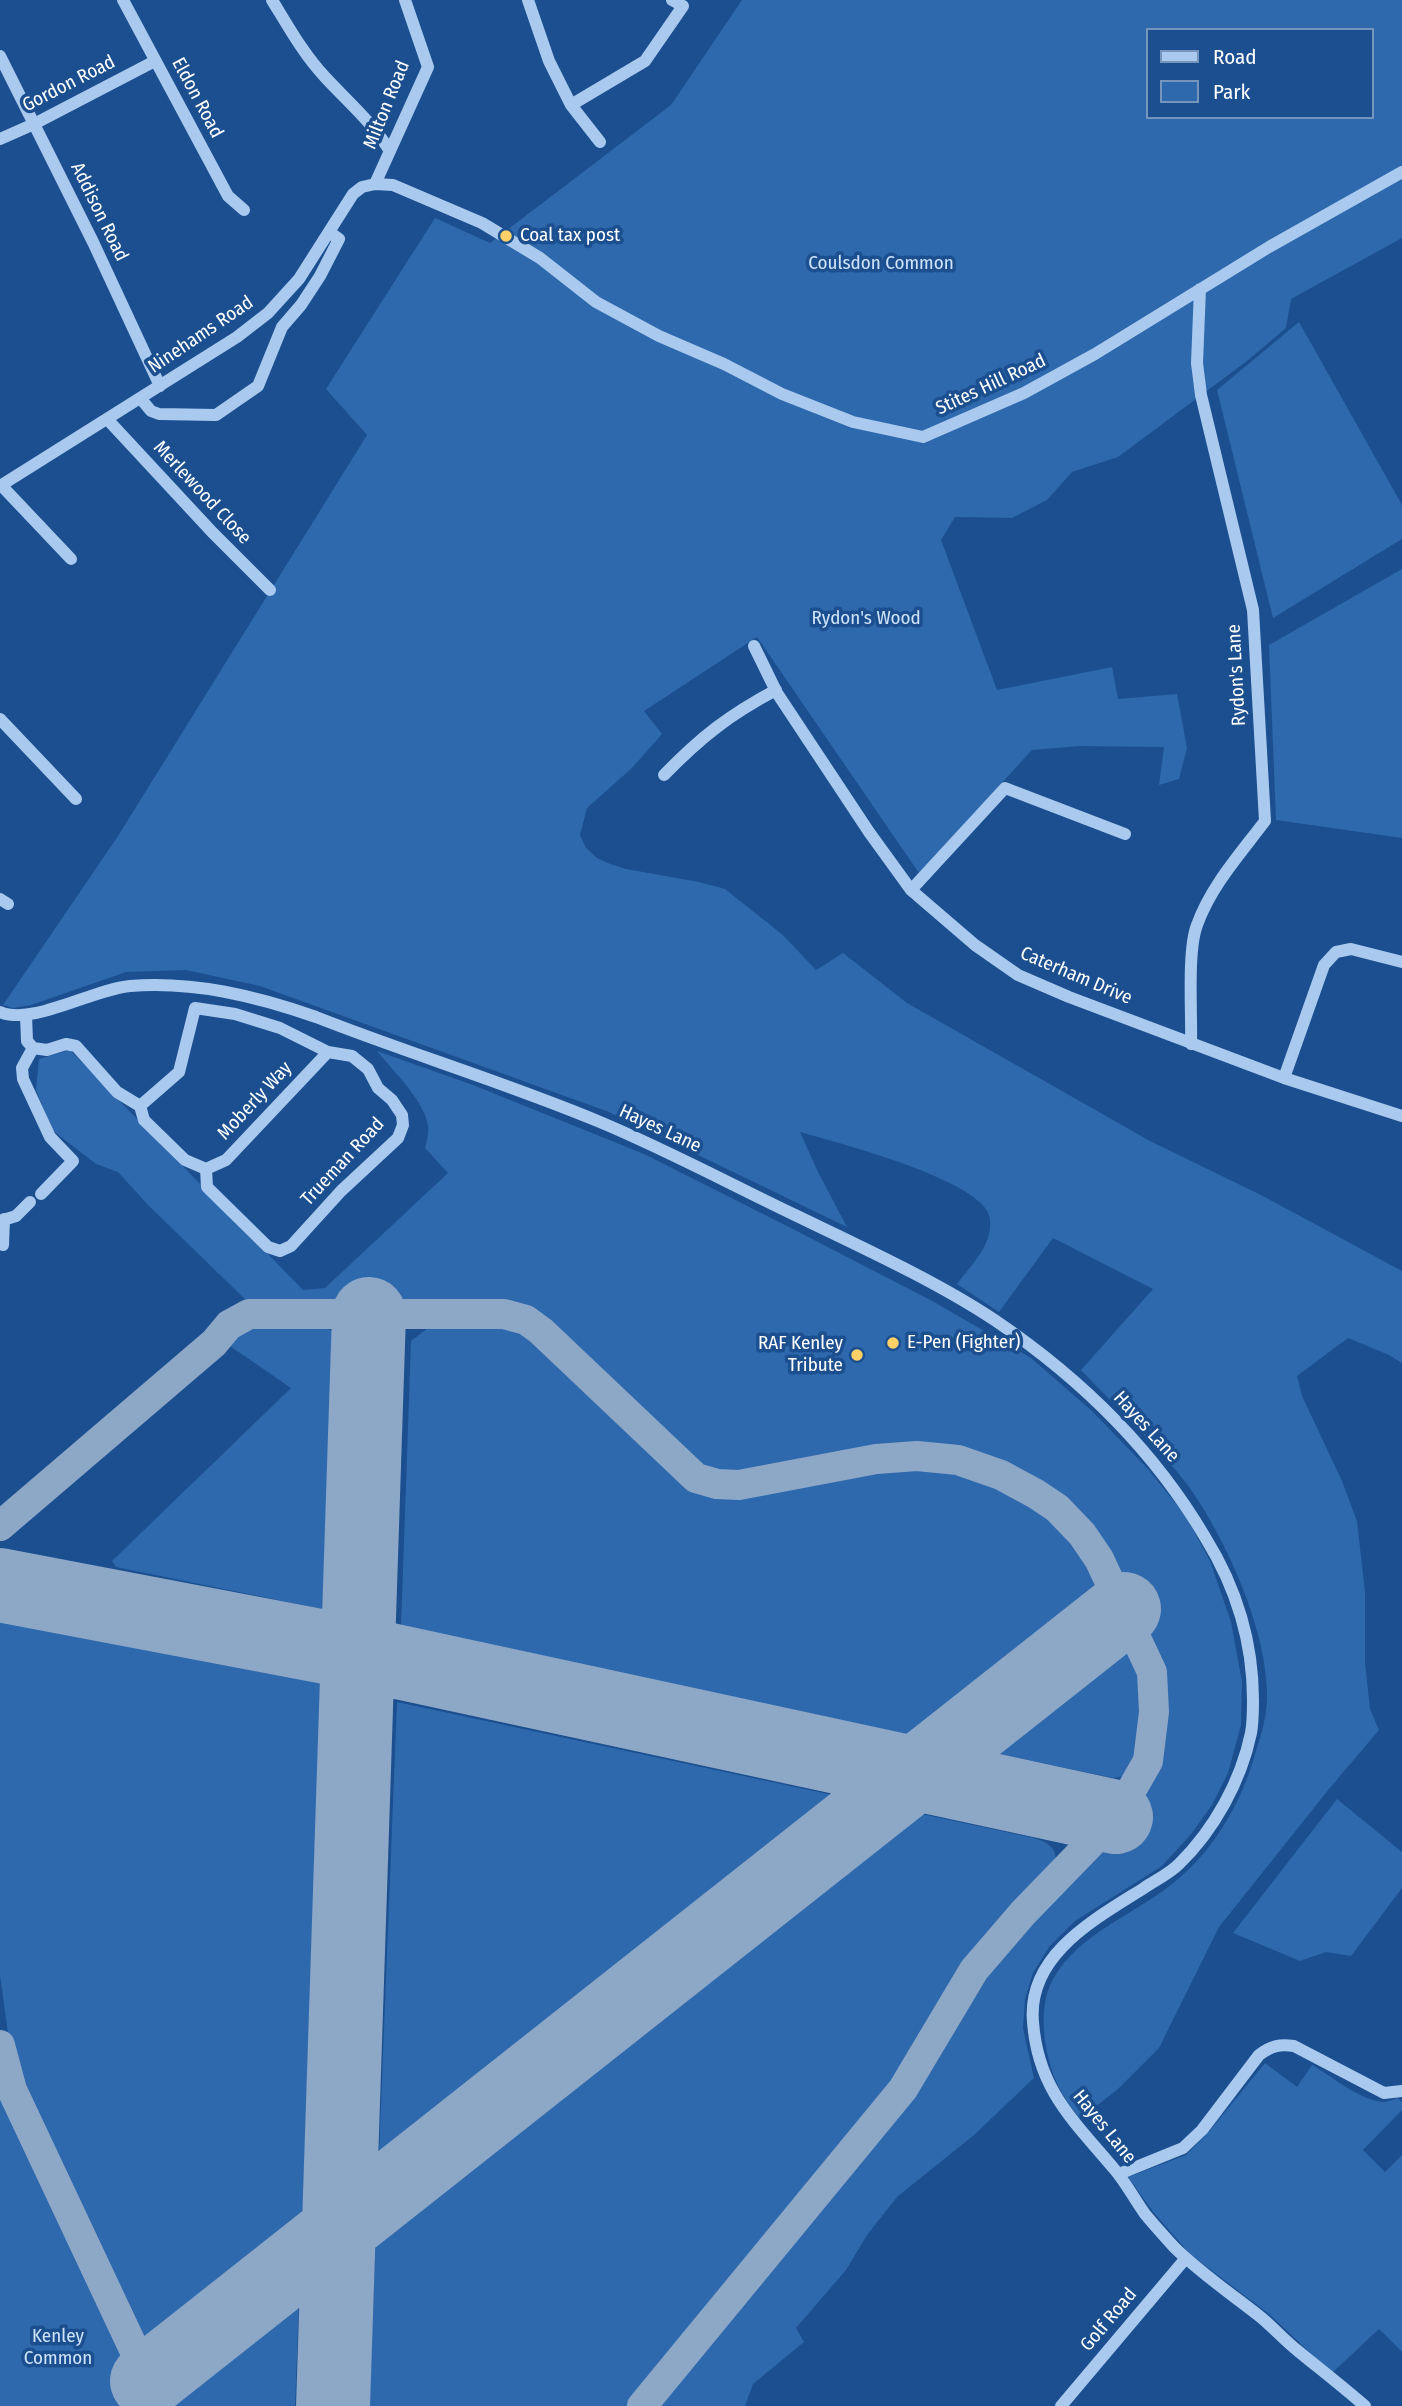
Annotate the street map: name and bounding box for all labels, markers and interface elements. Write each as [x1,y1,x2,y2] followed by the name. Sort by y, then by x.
[1146,28,1374,119] legend
[1213,44,1257,70] text: Road
[19,51,119,117] street label: Gordon Road
[166,54,228,142] street label: Eldon Road
[359,58,415,152] street label: Milton Road
[1213,79,1250,105] text: Park
[65,159,133,265] street label: Addison Road
[520,225,620,247] place label: Coal tax post
[498,228,514,244] marker: Coal tax post
[808,253,954,275] park label: Coulsdon Common
[144,292,258,378] street label: Ninehams Road
[932,350,1050,420] street label: Stites Hill Road
[148,437,256,549] street label: Merlewood Close
[811,608,921,630] park label: Rydon's Wood
[1223,623,1251,727] street label: Rydon's Lane
[1017,942,1135,1010] street label: Caterham Drive
[213,1057,297,1145] street label: Moberly Way
[615,1100,705,1158] street label: Hayes Lane
[296,1113,390,1211] street label: Trueman Road
[907,1332,1020,1354] place label: E-Pen (Fighter)
[758,1333,843,1377] place label: RAF Kenley Tribute
[885,1335,901,1351] marker: E-Pen (Fighter)
[849,1347,865,1363] marker: RAF Kenley Tribute
[1108,1387,1184,1467] street label: Hayes Lane
[1067,2086,1141,2168] street label: Hayes Lane
[1076,2284,1142,2356] street label: Golf Road
[24,2326,92,2370] park label: Kenley Common

